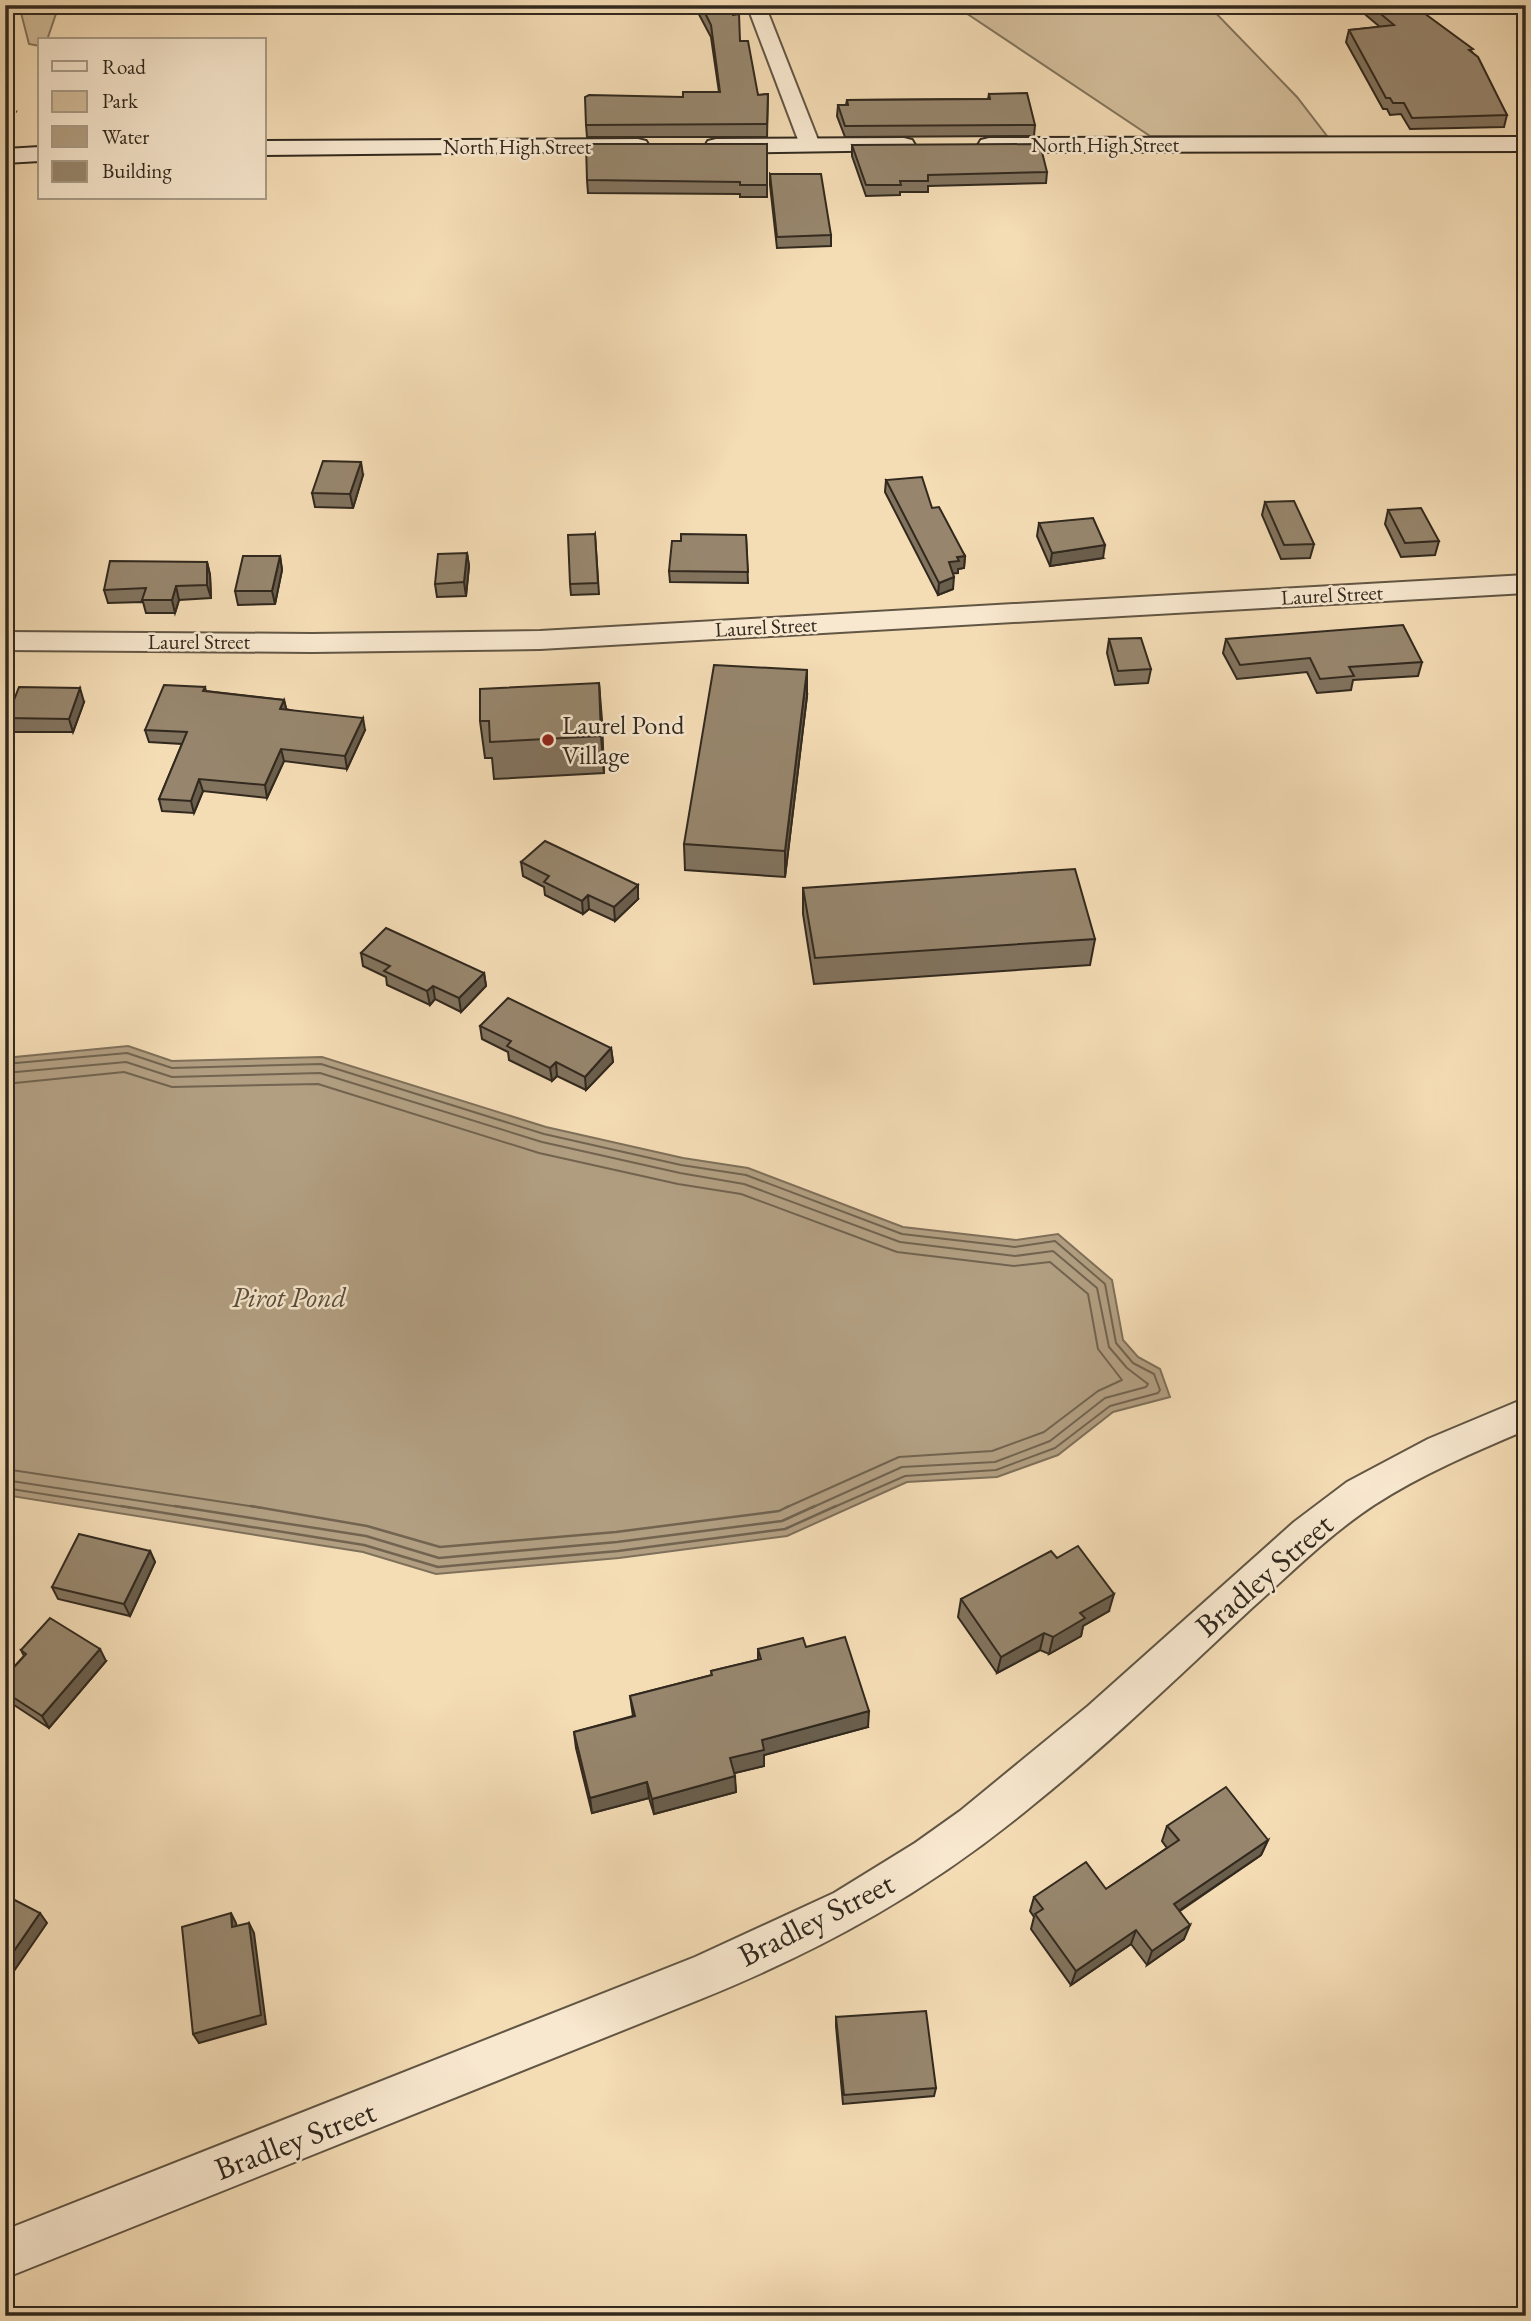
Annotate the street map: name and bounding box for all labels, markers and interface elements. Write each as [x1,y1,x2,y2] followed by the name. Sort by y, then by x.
[38,38,266,200] legend
[102,53,146,80] text: Road
[102,87,139,114] text: Park
[102,123,149,150] text: Water
[1031,131,1179,158] street label: North High Street
[443,133,591,160] street label: North High Street
[102,157,172,184] text: Building
[1280,578,1384,611] street label: Laurel Street
[714,610,818,643] street label: Laurel Street
[148,628,251,655] street label: Laurel Street
[562,708,685,772] place label: Laurel Pond Village
[540,732,556,748] marker: Laurel Pond Village
[232,1279,347,1315] water label: Pirot Pond
[1186,1504,1342,1646] street label: Bradley Street
[731,1862,901,1976] street label: Bradley Street
[208,2090,382,2190] street label: Bradley Street

